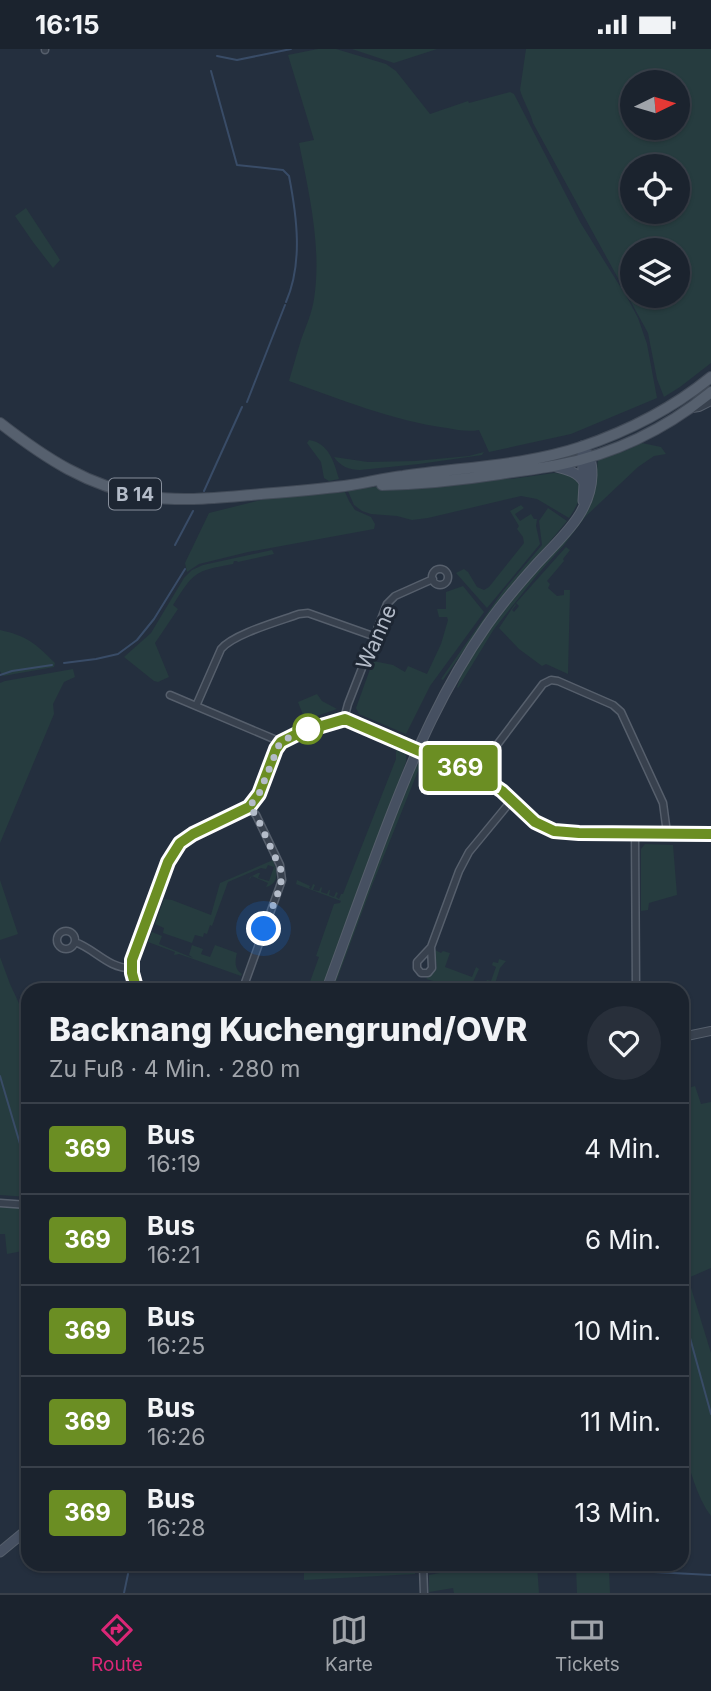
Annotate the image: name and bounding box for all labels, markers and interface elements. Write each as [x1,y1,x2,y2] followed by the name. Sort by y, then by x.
[35,9,100,40] text: 16:15
[620,70,690,140] north arrow
[620,70,690,308] map controls
[620,154,690,224] button: locate
[620,238,690,308] button: layers
[109,479,161,509] road number: B 14
[351,601,401,673] street label: Wanne
[293,714,323,744] unlabelled marker
[420,745,500,791] line badge: 369
[437,753,483,782] text: 369
[246,911,281,946] your location
[587,1006,661,1080] button: heart
[49,1009,527,1049] text: Backnang Kuchengrund/OVR
[49,1055,301,1083] text: Zu Fuß · 4 Min. · 280 m
[147,1119,195,1150] text: Bus
[584,1133,661,1164] text: 4 Min.
[64,1134,111,1163] text: 369
[147,1150,201,1178] text: 16:19
[147,1210,195,1241] text: Bus
[585,1224,661,1255] text: 6 Min.
[64,1225,111,1254] text: 369
[147,1241,201,1269] text: 16:21
[147,1301,195,1332] text: Bus
[574,1315,661,1346] text: 10 Min.
[64,1316,111,1345] text: 369
[147,1332,205,1360] text: 16:25
[147,1392,195,1423] text: Bus
[580,1406,661,1437] text: 11 Min.
[64,1407,111,1436] text: 369
[147,1423,206,1451] text: 16:26
[147,1483,195,1514] text: Bus
[574,1497,661,1528] text: 13 Min.
[64,1498,111,1527] text: 369
[147,1514,206,1542] text: 16:28
[91,1611,143,1676] tab: Route
[325,1611,373,1676] tab: Karte
[555,1611,620,1676] tab: Tickets

